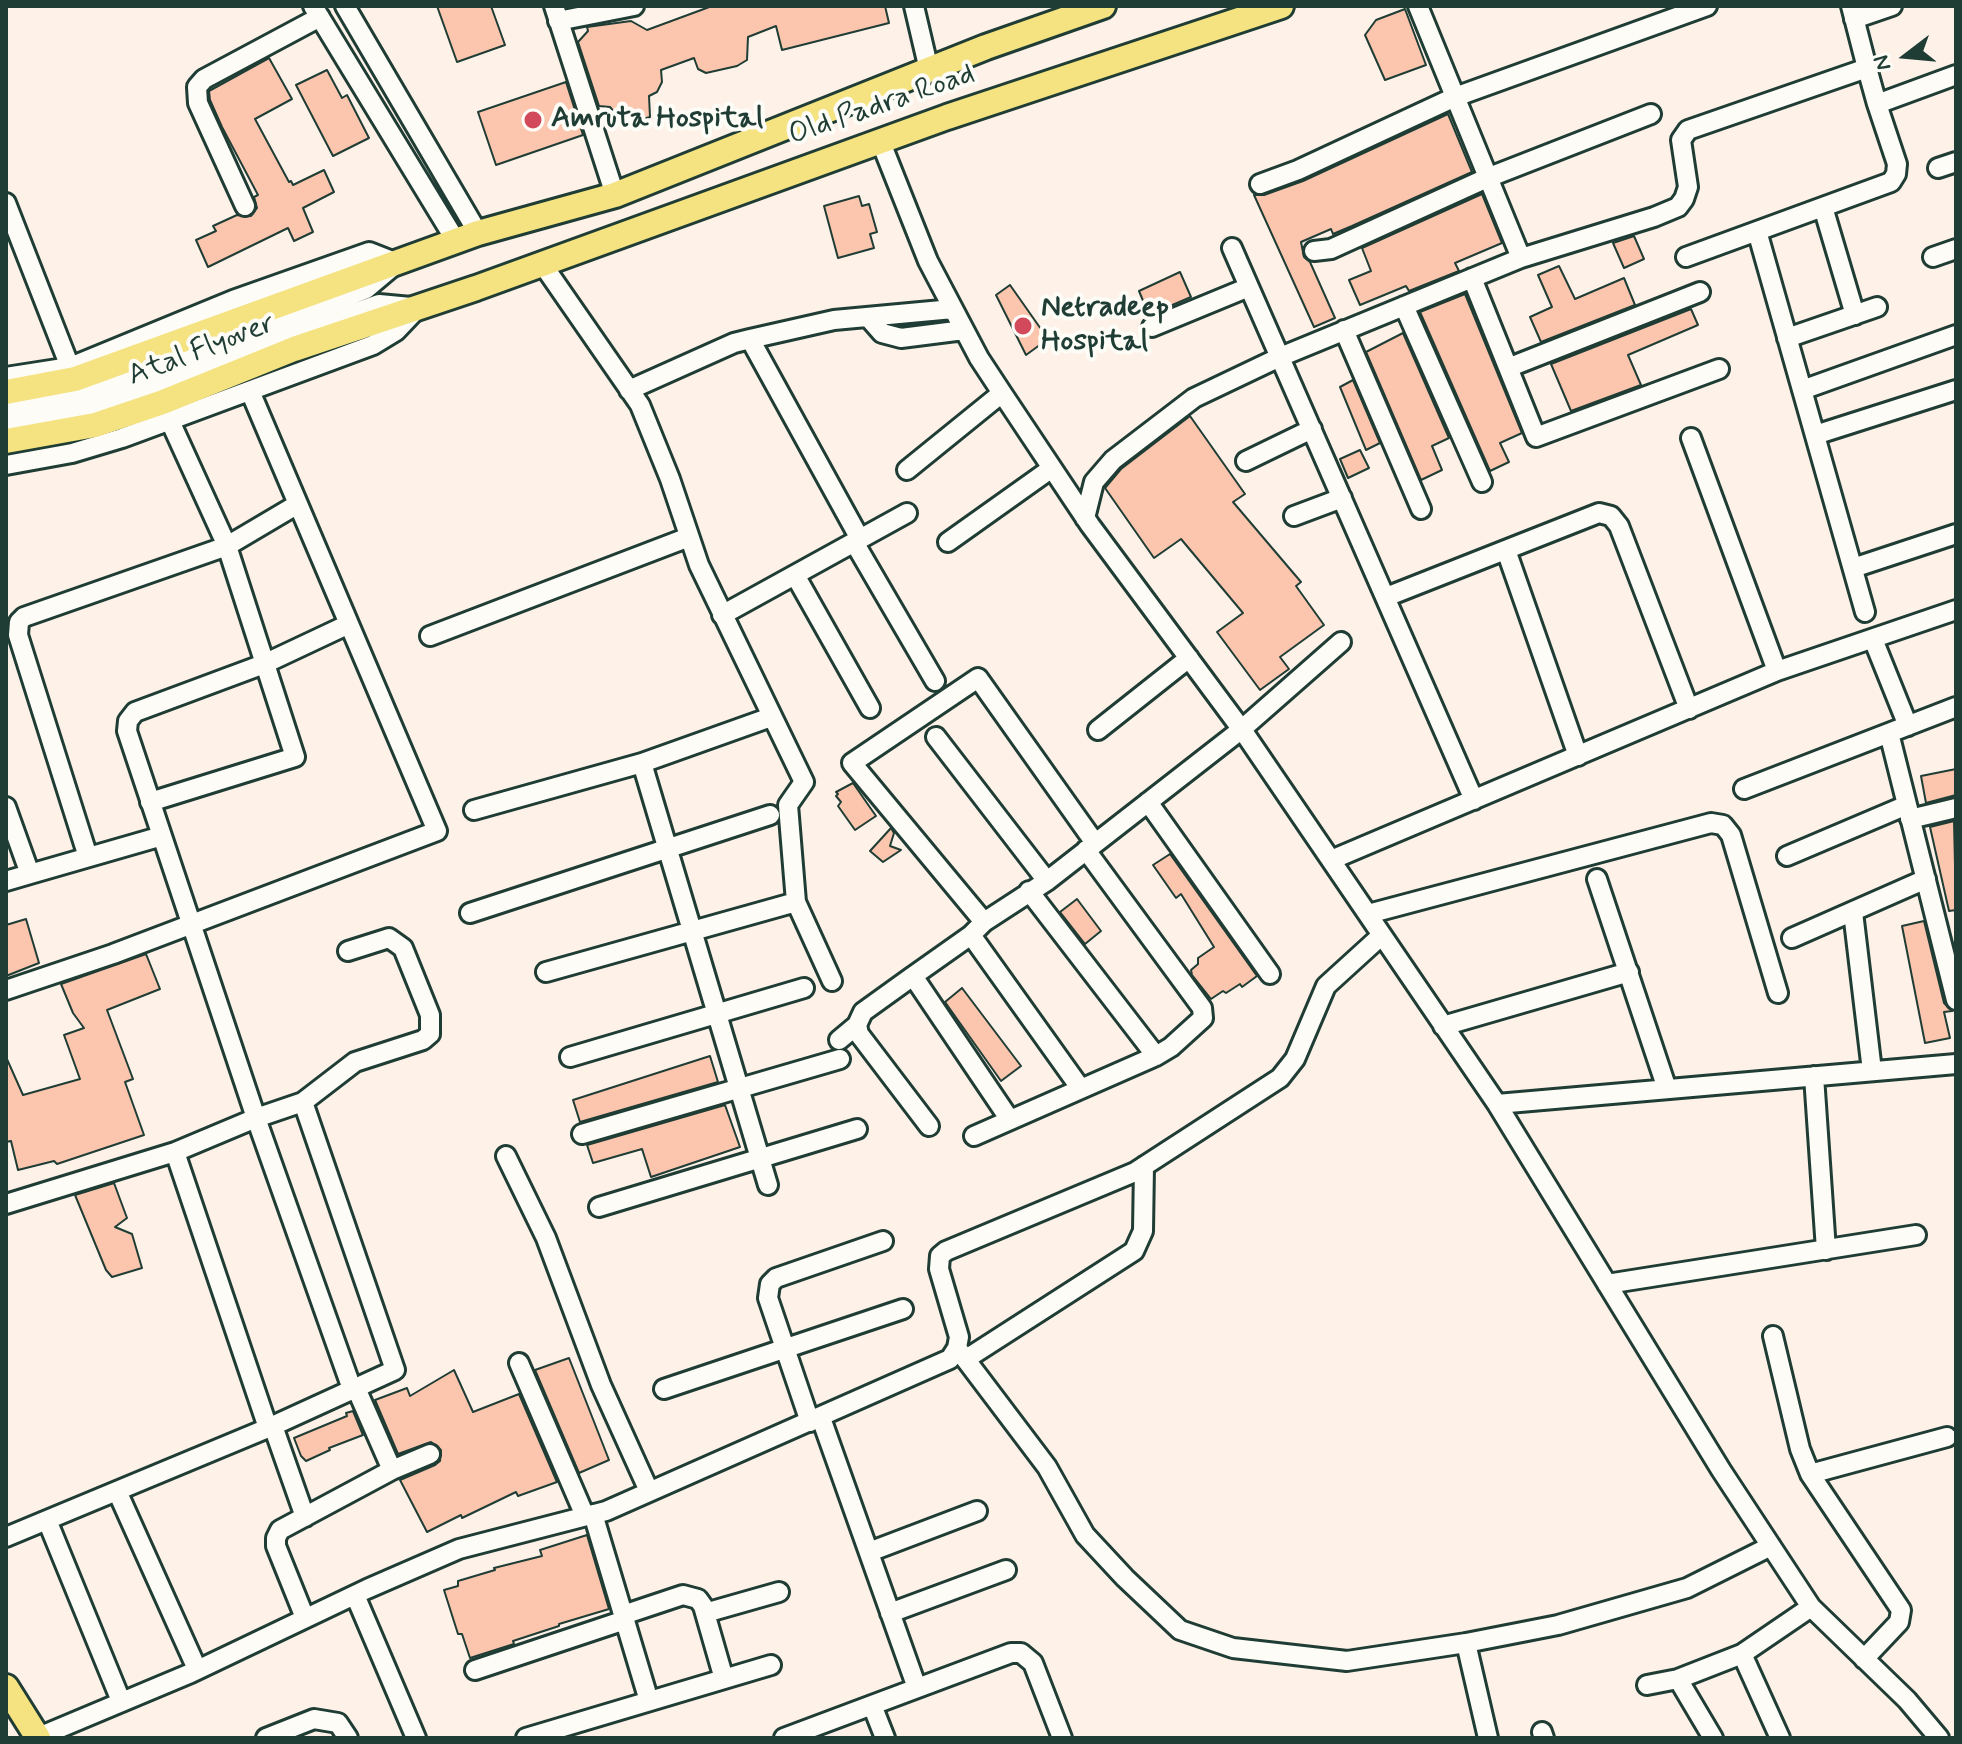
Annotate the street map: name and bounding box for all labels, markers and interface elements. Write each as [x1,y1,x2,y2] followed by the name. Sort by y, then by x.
[1866,16,1946,96] north arrow
[1867,52,1898,74] text: N
[784,57,980,155] street label: Old Padra Road
[551,102,763,138] place label: Amruta Hospital
[522,109,544,131] marker: Amruta Hospital
[1041,291,1169,362] place label: Netradeep Hospital
[123,306,281,396] street label: Atal Flyover
[1012,315,1034,337] marker: Netradeep Hospital

